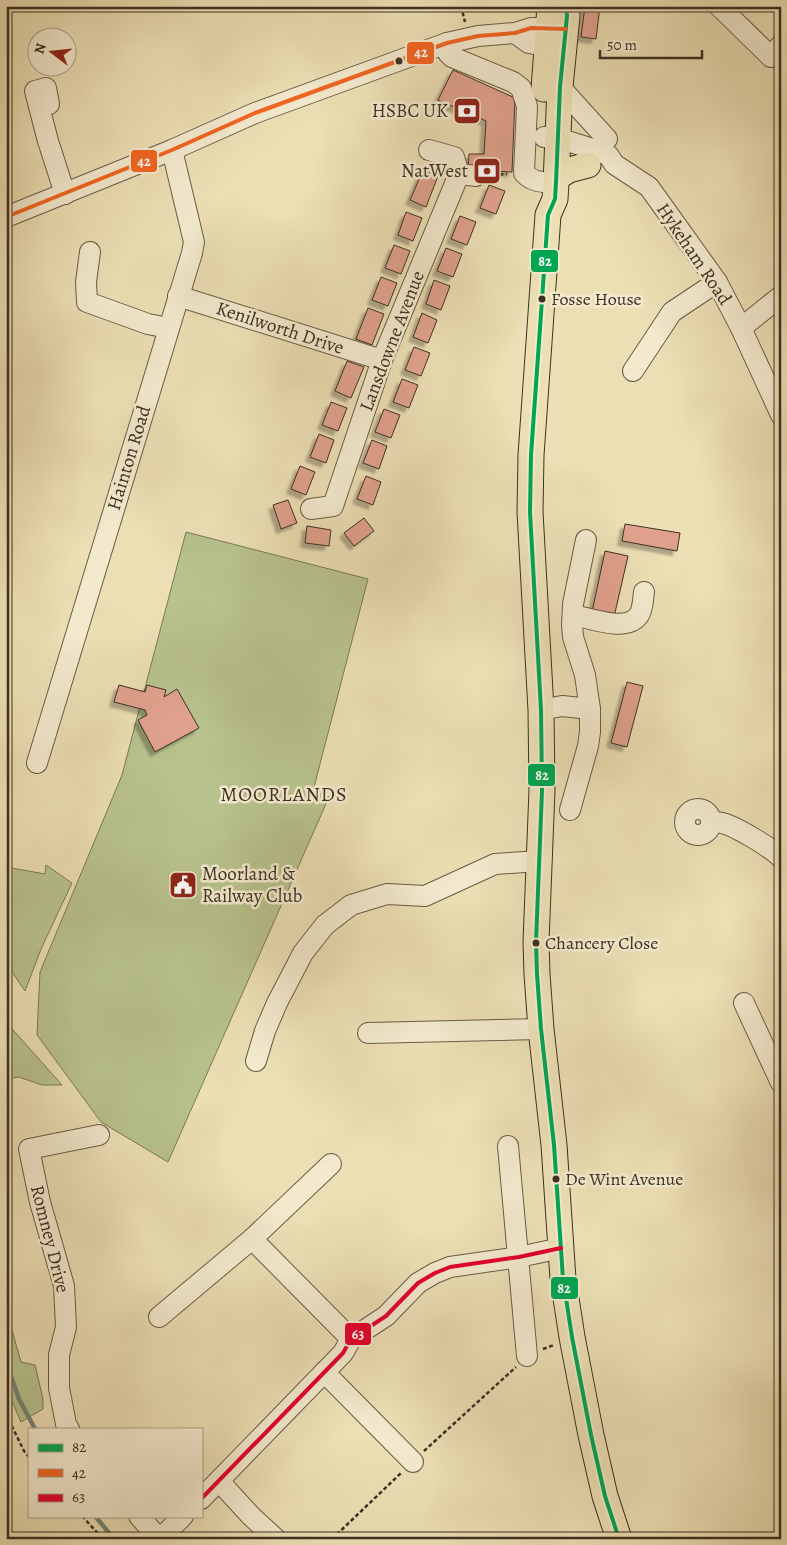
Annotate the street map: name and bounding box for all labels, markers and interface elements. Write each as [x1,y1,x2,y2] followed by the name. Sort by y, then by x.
[28,28,78,78] north arrow
[600,28,702,60] scale bar
[607,35,637,55] text: 50 m
[29,41,51,56] text: N
[406,41,435,65] line badge: 42
[414,43,428,62] text: 42
[394,56,404,66] unlabelled marker
[452,96,482,126] bank icon: HSBC UK
[372,98,448,124] place label: HSBC UK
[130,149,158,173] line badge: 42
[137,152,151,171] text: 42
[472,156,502,186] bank icon: NatWest
[401,158,468,184] place label: NatWest
[650,198,738,311] street label: Hykeham Road
[530,249,559,273] line badge: 82
[538,252,552,271] text: 82
[353,267,431,415] street label: Lansdowne Avenue
[551,287,642,311] place label: Fosse House
[537,294,547,304] marker: Fosse House
[213,295,347,361] street label: Kenilworth Drive
[101,402,157,513] street label: Hainton Road
[527,763,556,787] line badge: 82
[535,766,549,785] text: 82
[221,781,348,808] district label: MOORLANDS
[202,861,302,909] place label: Moorland & Railway Club
[168,870,198,900] public building icon: Moorland & Railway Club
[545,931,658,955] place label: Chancery Close
[531,938,541,948] marker: Chancery Close
[565,1167,683,1191] place label: De Wint Avenue
[551,1174,561,1184] marker: De Wint Avenue
[24,1182,76,1296] street label: Romney Drive
[550,1276,579,1300] line badge: 82
[557,1279,571,1298] text: 82
[344,1322,372,1346] line badge: 63
[352,1325,364,1344] text: 63
[28,1428,202,1518] legend
[72,1437,86,1457] text: 82
[72,1463,86,1483] text: 42
[72,1487,85,1507] text: 63

